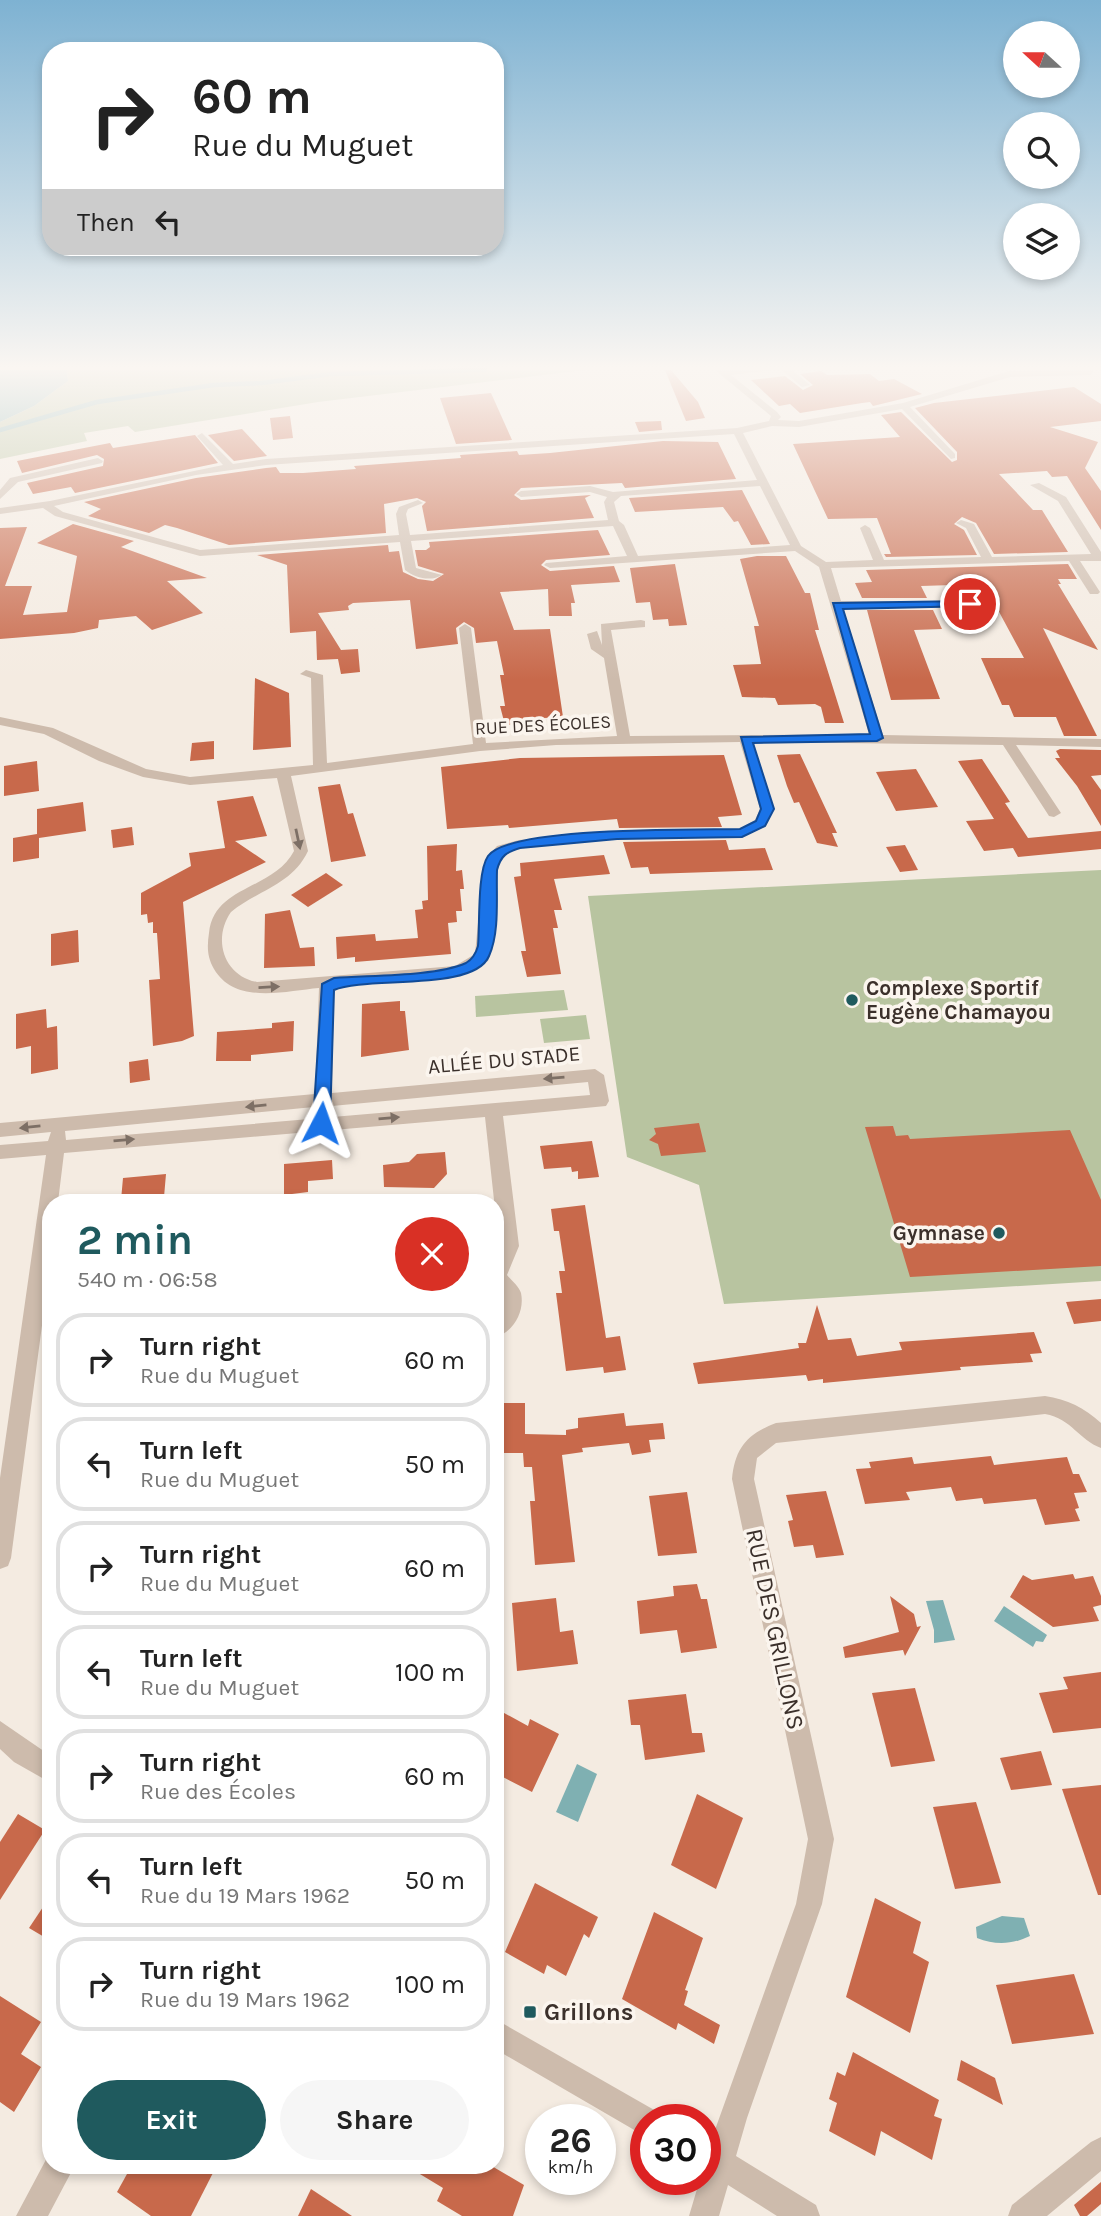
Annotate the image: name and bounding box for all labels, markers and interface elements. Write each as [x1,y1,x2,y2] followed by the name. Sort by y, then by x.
[1003,21,1080,98] north arrow
[1003,21,1080,280] map controls
[192,68,312,125] text: 60 m
[77,70,168,161] icon: right
[1003,112,1080,189] button: search
[192,127,413,164] text: Rue du Muguet
[149,203,187,241] icon: left
[1003,203,1080,280] button: layers
[77,207,135,238] text: Then
[940,574,1000,634] pin
[951,585,989,623] icon: arrive
[474,709,612,740] street label: RUE DES ÉCOLES
[293,828,304,850] one-way arrow
[866,976,1051,1024] place label: Complexe Sportif Eugène Chamayou
[258,981,280,992] one-way arrow
[844,992,860,1008] marker: Complexe Sportif Eugène Chamayou
[427,1041,581,1079] street label: ALLÉE DU STADE
[543,1073,565,1084] one-way arrow
[284,1086,358,1160] position arrow
[245,1101,267,1112] one-way arrow
[379,1112,401,1123] one-way arrow
[19,1122,41,1133] one-way arrow
[113,1134,135,1145] one-way arrow
[77,1215,193,1265] text: 2 min
[395,1217,469,1291] button: close
[893,1221,985,1245] place label: Gymnase
[991,1225,1007,1241] marker: Gymnase
[77,1266,218,1293] text: 540 m · 06:58
[140,1331,261,1362] text: Turn right
[81,1341,119,1379] icon: right
[404,1345,465,1376] text: 60 m
[140,1362,299,1389] text: Rue du Muguet
[140,1435,242,1466] text: Turn left
[81,1445,119,1483] icon: left
[404,1449,465,1480] text: 50 m
[140,1466,299,1493] text: Rue du Muguet
[740,1526,810,1732] street label: RUE DES GRILLONS
[140,1539,261,1570] text: Turn right
[81,1549,119,1587] icon: right
[404,1553,465,1584] text: 60 m
[140,1570,299,1597] text: Rue du Muguet
[140,1643,242,1674] text: Turn left
[81,1653,119,1691] icon: left
[395,1657,465,1688] text: 100 m
[140,1674,299,1701] text: Rue du Muguet
[140,1747,261,1778] text: Turn right
[81,1757,119,1795] icon: right
[404,1761,465,1792] text: 60 m
[140,1778,296,1805] text: Rue des Écoles
[140,1851,242,1882] text: Turn left
[81,1861,119,1899] icon: left
[404,1865,465,1896] text: 50 m
[140,1882,350,1909] text: Rue du 19 Mars 1962
[140,1955,261,1986] text: Turn right
[81,1965,119,2003] icon: right
[395,1969,465,2000] text: 100 m
[140,1986,350,2013] text: Rue du 19 Mars 1962
[544,1998,633,2026] place label: Grillons
[522,2004,538,2020] marker: Grillons
[77,2080,266,2160] button: Exit
[280,2080,469,2160] button: Share
[630,2104,721,2195] speed limit sign: 30
[549,2120,592,2161] text: 26
[548,2156,593,2178] text: km/h

